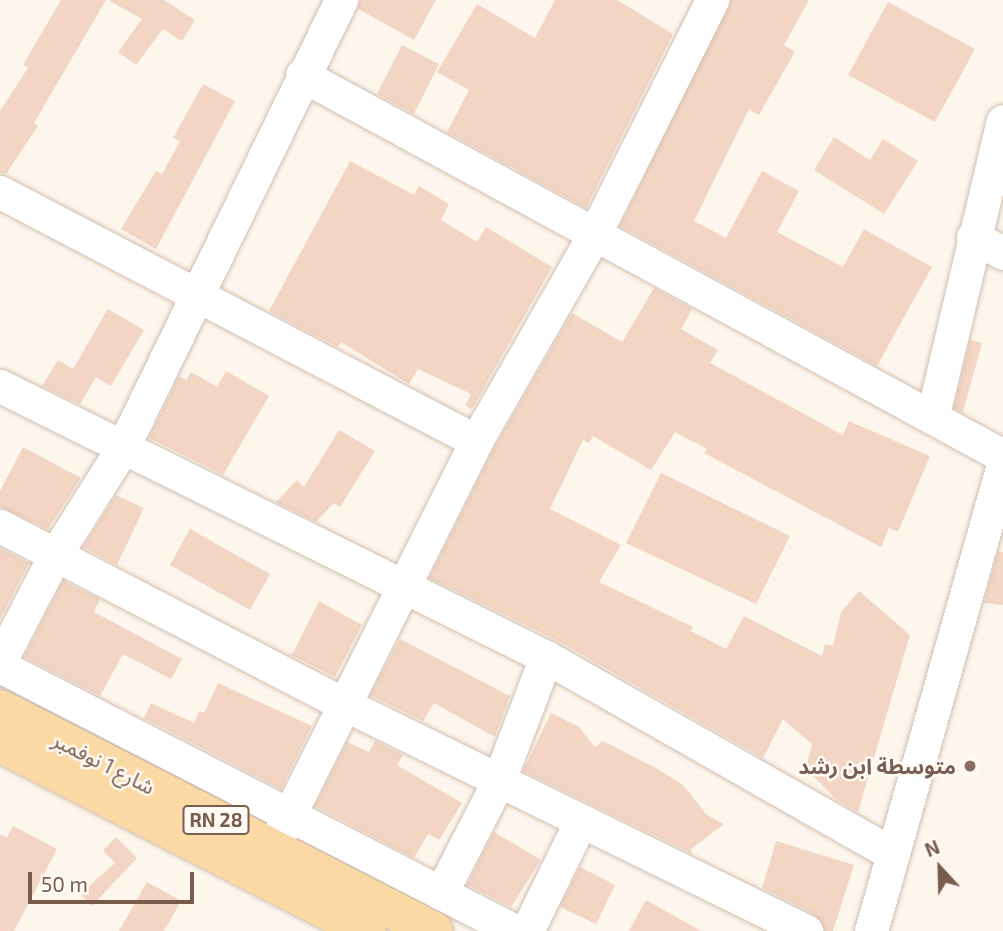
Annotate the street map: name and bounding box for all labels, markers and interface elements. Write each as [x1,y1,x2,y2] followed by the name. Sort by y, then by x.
[49,727,159,799] street label: شارع 1 نوفمبر
[798,753,956,779] place label: متوسطة ابن رشد
[962,758,978,774] marker: متوسطة ابن رشد
[181,804,251,835] road number: RN 28
[905,833,975,903] north arrow
[921,835,943,861] text: N
[32,858,198,902] scale bar
[41,871,88,896] text: 50 m

